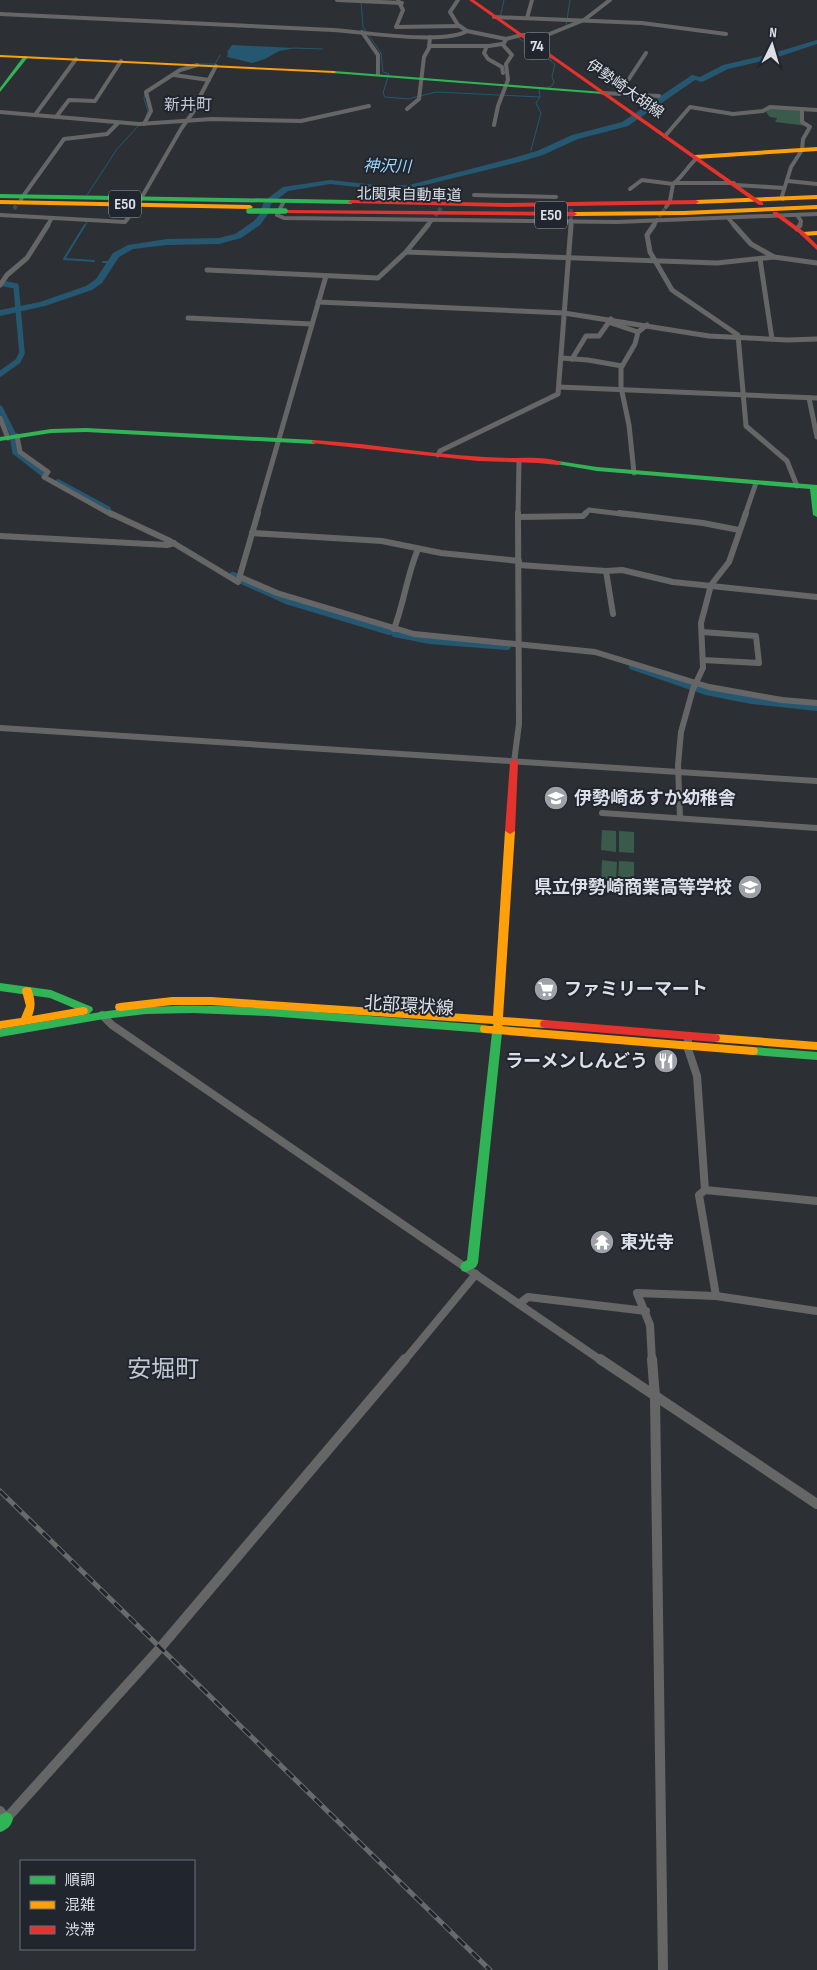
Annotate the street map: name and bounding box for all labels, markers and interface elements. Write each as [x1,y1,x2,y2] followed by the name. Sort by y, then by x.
[747,20,797,70] north arrow
[769,24,778,41] text: N
[524,32,550,59] road number: 74
[583,55,667,123] street label: 伊勢崎大胡線
[164,96,212,115] district label: 新井町
[363,157,413,177] water label: 神沢川
[356,185,462,205] street label: 北関東自動車道
[109,190,141,218] road number: E50
[535,202,567,228] road number: E50
[543,785,569,811] school or university icon: 伊勢崎あすか幼稚舎
[574,788,736,809] place label: 伊勢崎あすか幼稚舎
[737,874,763,900] school or university icon: 県立伊勢崎商業高等学校
[534,877,732,898] place label: 県立伊勢崎商業高等学校
[533,976,559,1002] supermarket icon: ファミリーマート
[564,979,708,1000] place label: ファミリーマート
[363,992,455,1020] street label: 北部環状線
[653,1048,679,1074] restaurant icon: ラーメンしんどう
[505,1051,648,1072] place label: ラーメンしんどう
[589,1229,615,1255] temple icon: 東光寺
[620,1232,674,1253] place label: 東光寺
[127,1355,199,1384] district label: 安堀町
[20,1860,195,1950] legend
[65,1871,95,1890] text: 順調
[65,1896,95,1915] text: 混雑
[65,1921,95,1940] text: 渋滞

